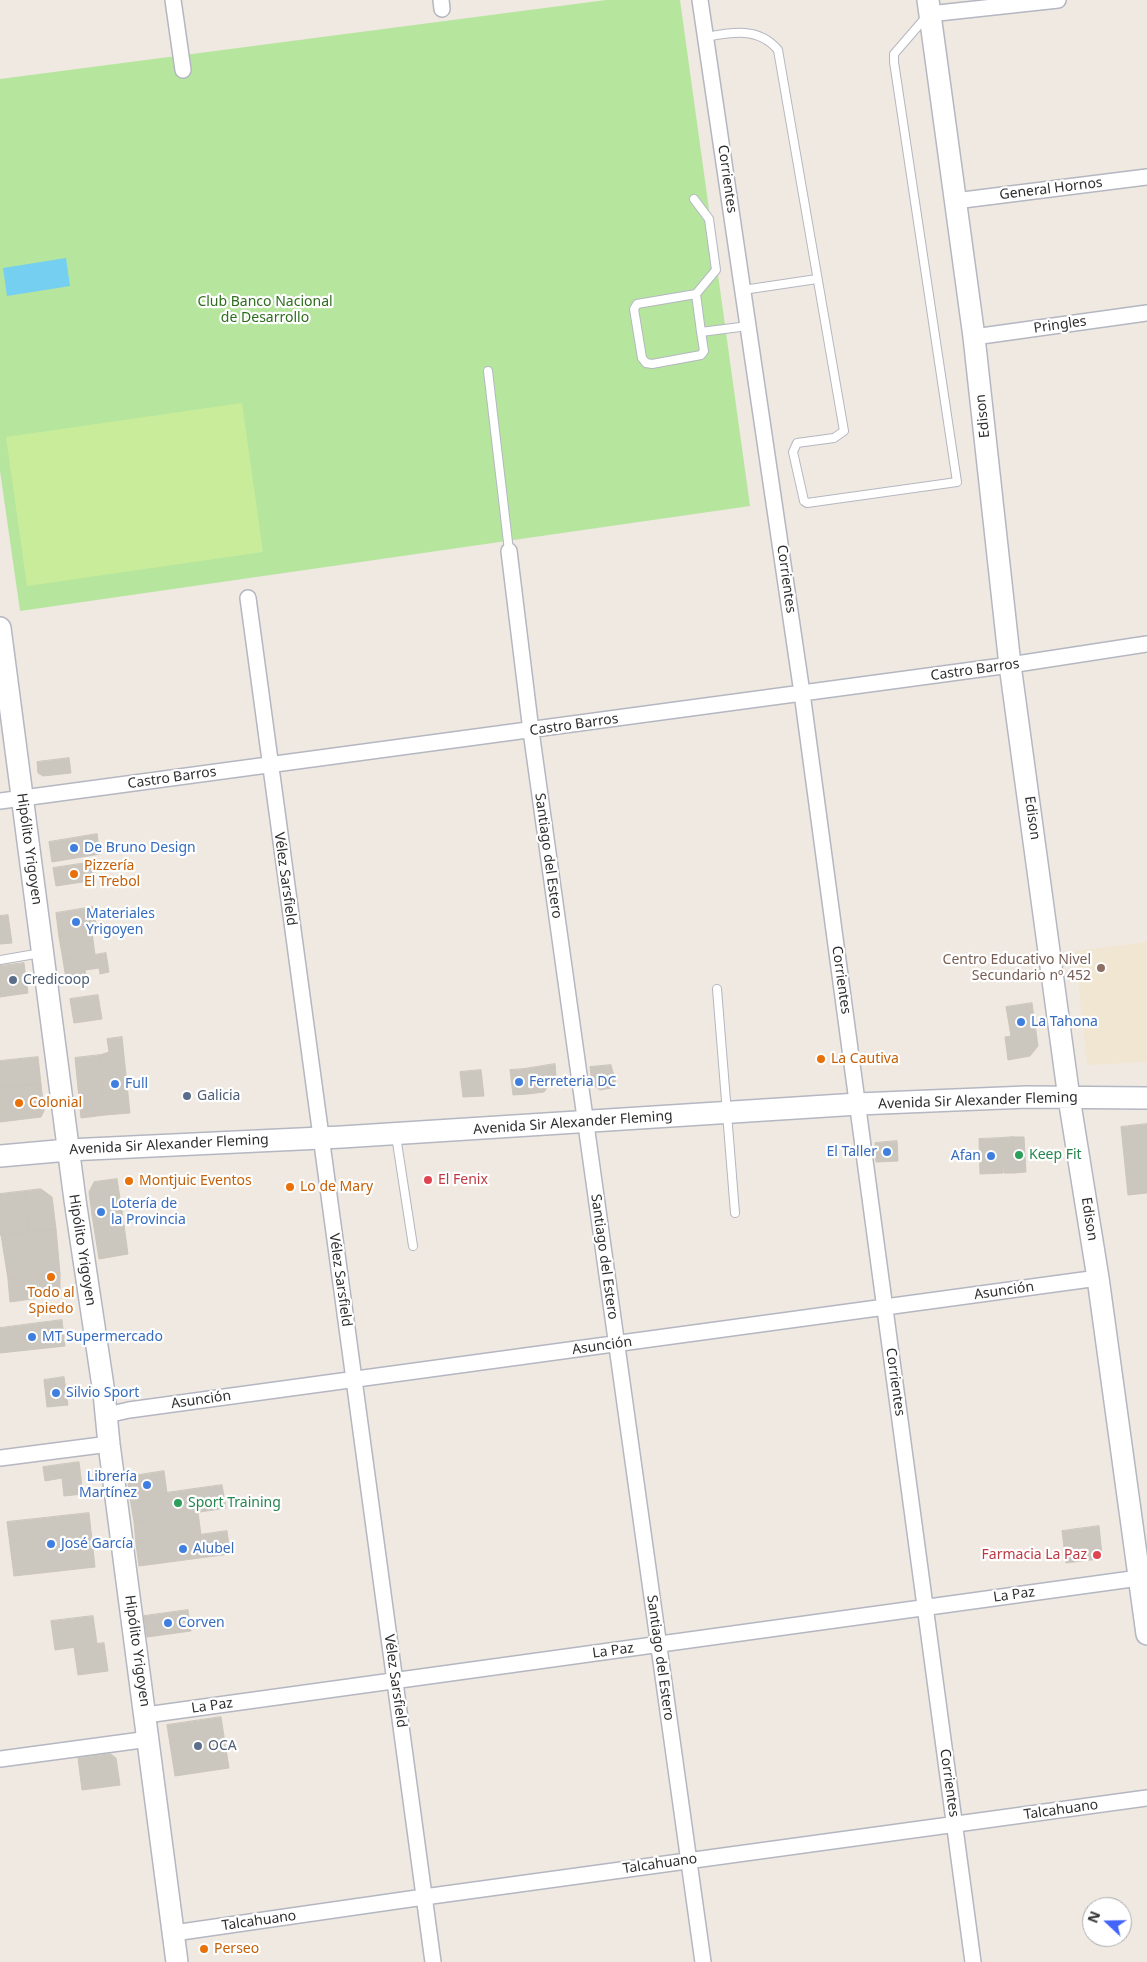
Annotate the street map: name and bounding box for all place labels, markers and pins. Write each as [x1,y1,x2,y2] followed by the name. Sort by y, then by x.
[84,840,196,856] place label: De Bruno Design
[68,842,80,854] marker: De Bruno Design
[84,858,140,890] place label: Pizzería El Trebol
[68,868,80,880] marker: Pizzería El Trebol
[86,906,155,939] place label: Materiales Yrigoyen
[70,916,82,928] marker: Materiales Yrigoyen
[943,952,1091,984] place label: Centro Educativo Nivel Secundario nº 452
[1095,962,1107,974] marker: Centro Educativo Nivel Secundario nº 452
[23,972,90,988] place label: Credicoop
[7,974,19,986] marker: Credicoop
[1031,1014,1098,1030] place label: La Tahona
[1015,1016,1027,1028] marker: La Tahona
[831,1051,899,1067] place label: La Cautiva
[815,1053,827,1065] marker: La Cautiva
[529,1074,616,1090] place label: Ferreteria DC
[125,1076,148,1092] place label: Full
[513,1076,525,1088] marker: Ferreteria DC
[109,1078,121,1090] marker: Full
[197,1088,240,1104] place label: Galicia
[181,1090,193,1102] marker: Galicia
[29,1095,82,1111] place label: Colonial
[13,1097,25,1109] marker: Colonial
[827,1144,877,1160] place label: El Taller
[881,1146,893,1158] marker: El Taller
[1029,1147,1082,1163] place label: Keep Fit
[951,1148,981,1164] place label: Afan
[1013,1149,1025,1161] marker: Keep Fit
[985,1150,997,1162] marker: Afan
[438,1172,488,1188] place label: El Fenix
[139,1173,252,1189] place label: Montjuic Eventos
[422,1174,434,1186] marker: El Fenix
[123,1175,135,1187] marker: Montjuic Eventos
[300,1179,373,1195] place label: Lo de Mary
[284,1181,296,1193] marker: Lo de Mary
[111,1196,186,1228] place label: Lotería de la Provincia
[95,1206,107,1218] marker: Lotería de la Provincia
[45,1271,57,1283] marker: Todo al Spiedo
[27,1285,75,1318] place label: Todo al Spiedo
[42,1329,163,1345] place label: MT Supermercado
[26,1331,38,1343] marker: MT Supermercado
[66,1385,139,1401] place label: Silvio Sport
[50,1387,62,1399] marker: Silvio Sport
[79,1469,137,1501] place label: Librería Martínez
[141,1479,153,1491] marker: Librería Martínez
[188,1495,281,1511] place label: Sport Training
[172,1497,184,1509] marker: Sport Training
[61,1536,133,1552] place label: José García
[45,1538,57,1550] marker: José García
[193,1541,234,1557] place label: Alubel
[177,1543,189,1555] marker: Alubel
[982,1547,1087,1563] place label: Farmacia La Paz
[1091,1549,1103,1561] marker: Farmacia La Paz
[178,1615,225,1631] place label: Corven
[162,1617,174,1629] marker: Corven
[208,1738,237,1754] place label: OCA
[192,1740,204,1752] marker: OCA
[214,1941,259,1957] place label: Perseo
[198,1943,210,1955] marker: Perseo

